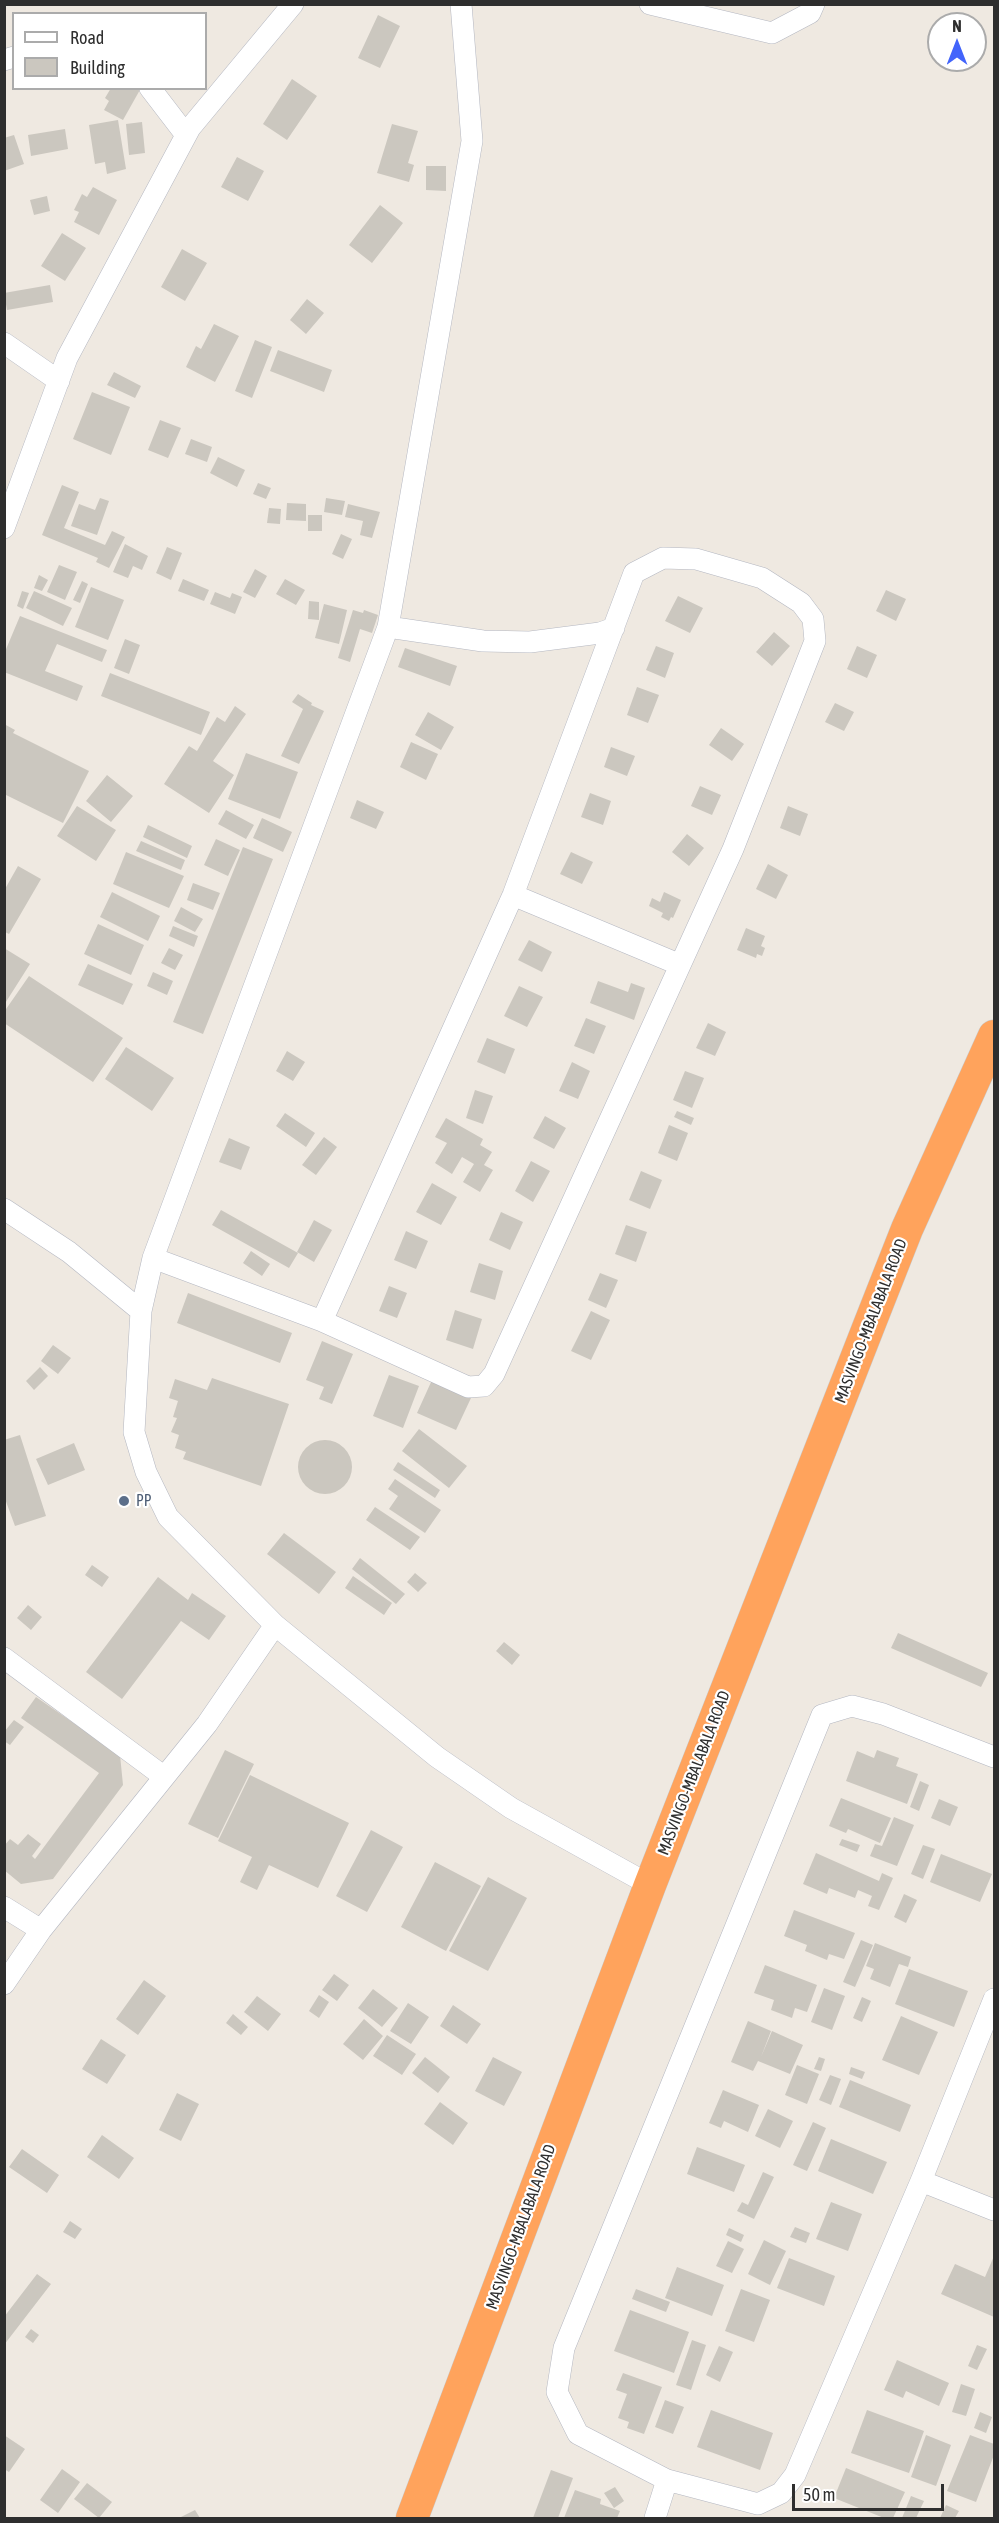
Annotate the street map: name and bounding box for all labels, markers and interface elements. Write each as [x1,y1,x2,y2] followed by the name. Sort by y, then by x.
[12,12,207,90] legend
[927,12,987,72] north arrow
[952,17,962,35] text: N
[70,27,104,48] text: Road
[70,57,125,78] text: Building
[831,1236,911,1406] street label: MASVINGO-MBALABALA ROAD
[136,1491,152,1511] place label: PP
[117,1494,131,1508] marker: PP
[654,1688,734,1858] street label: MASVINGO-MBALABALA ROAD
[482,2142,560,2312] street label: MASVINGO-MBALABALA ROAD
[795,2472,946,2510] scale bar
[803,2484,835,2505] text: 50 m

